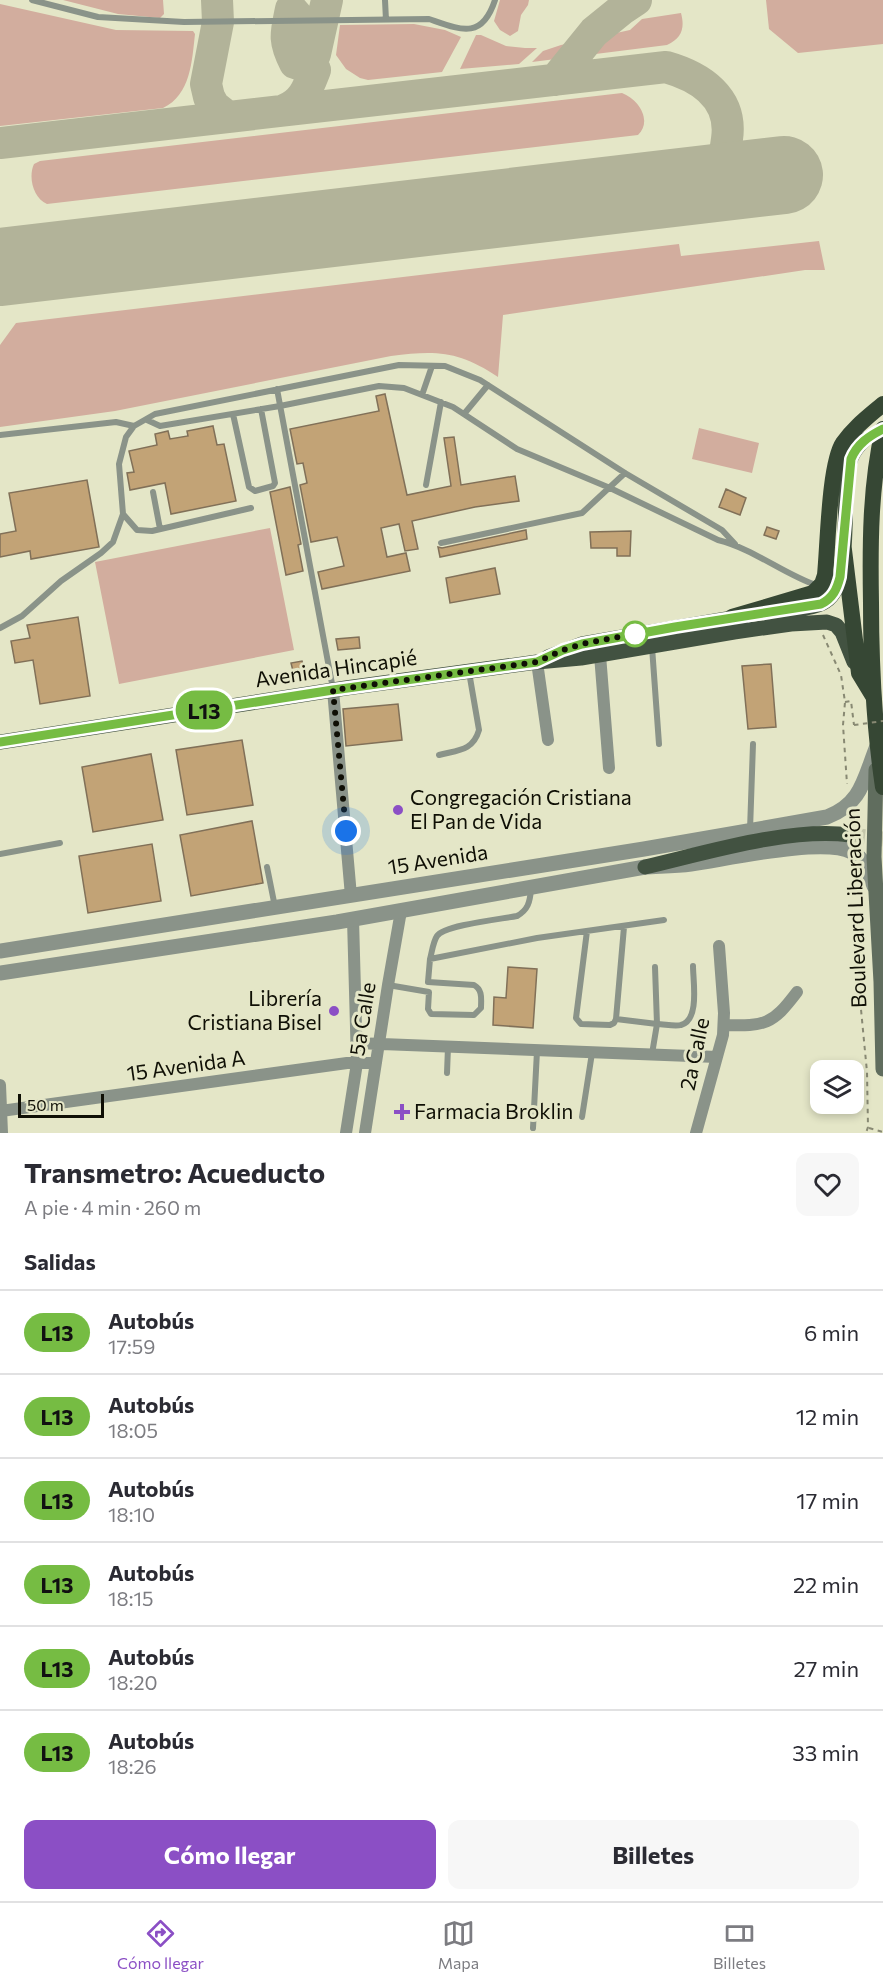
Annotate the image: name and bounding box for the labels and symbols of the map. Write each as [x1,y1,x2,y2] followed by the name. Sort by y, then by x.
[622,621,648,647] unlabelled marker
[253,644,418,691] street label: Avenida Hincapié
[170,690,238,730] line badge: L13
[410,784,632,833] place label: Congregación Cristiana El Pan de Vida
[391,803,405,817] marker: Congregación Cristiana El Pan de Vida
[839,808,870,1008] street label: Boulevard Liberación
[331,816,361,846] your location
[386,838,489,879] street label: 15 Avenida
[343,980,380,1057] street label: 5a Calle
[187,985,322,1034] place label: Librería Cristiana Bisel
[327,1004,341,1018] marker: Librería Cristiana Bisel
[674,1015,713,1092] street label: 2a Calle
[125,1044,247,1085] street label: 15 Avenida A
[18,1091,104,1118] scale bar
[414,1098,573,1123] place label: Farmacia Broklin
[395,1105,409,1119] marker: Farmacia Broklin

